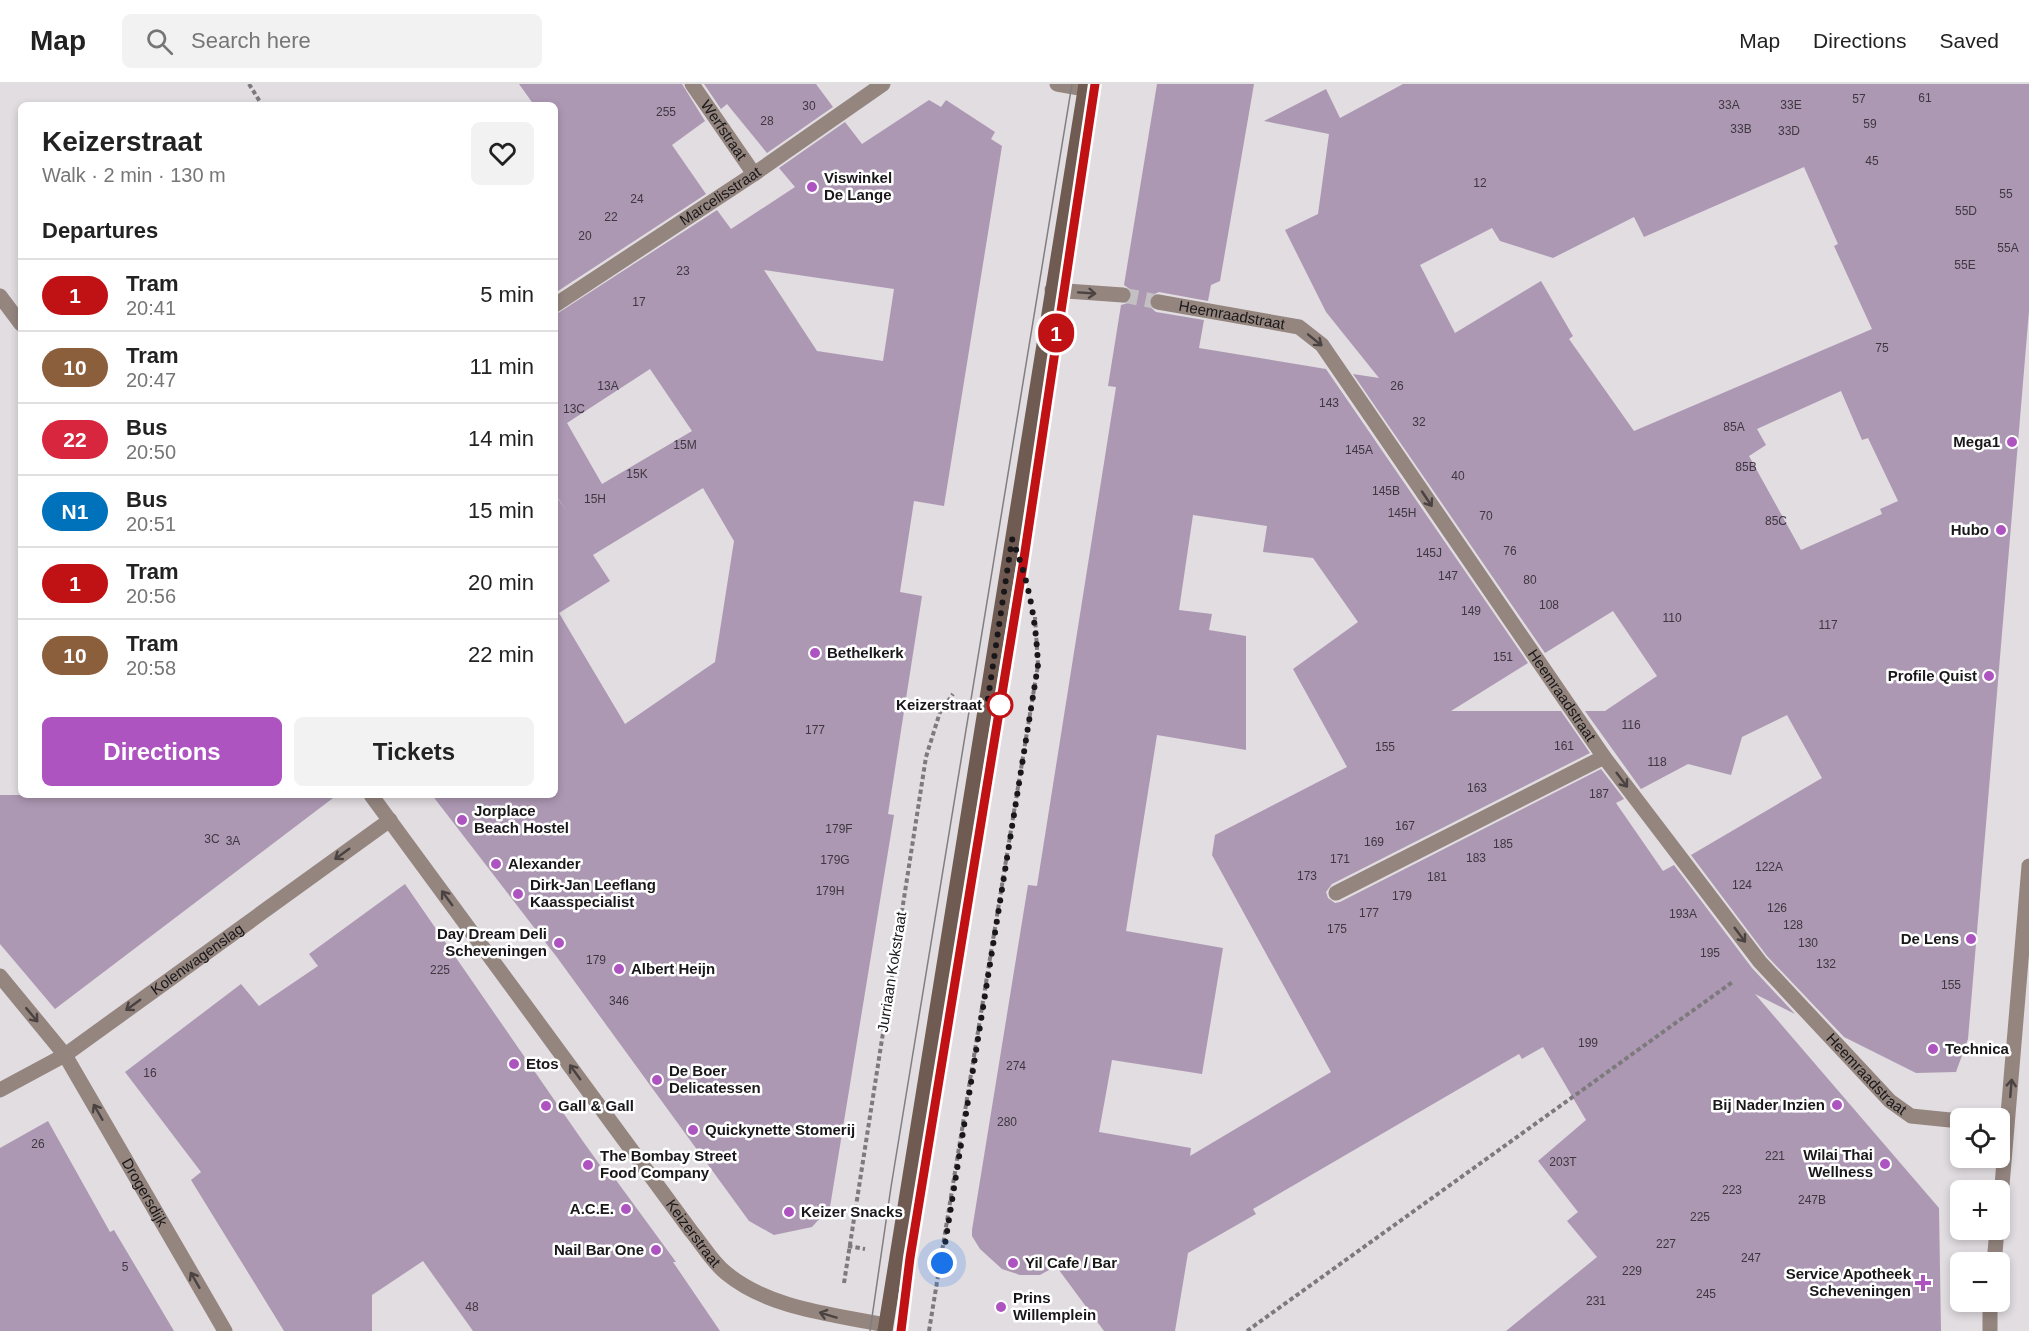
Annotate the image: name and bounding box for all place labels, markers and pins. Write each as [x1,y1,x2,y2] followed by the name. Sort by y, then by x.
[824,169,892,203] place label: Viswinkel De Lange
[805,180,819,194] marker: Viswinkel De Lange
[1953,433,2000,450] place label: Mega1
[2005,435,2019,449] marker: Mega1
[1951,521,1989,538] place label: Hubo
[1994,523,2008,537] marker: Hubo
[827,644,904,661] place label: Bethelkerk
[808,646,822,660] marker: Bethelkerk
[1888,667,1977,684] place label: Profile Quist
[1982,669,1996,683] marker: Profile Quist
[987,692,1013,718] marker: Keizerstraat
[896,696,982,713] place label: Keizerstraat
[474,802,569,836] place label: Jorplace Beach Hostel
[455,813,469,827] marker: Jorplace Beach Hostel
[508,855,581,872] place label: Alexander
[489,857,503,871] marker: Alexander
[530,876,656,910] place label: Dirk-Jan Leeflang Kaasspecialist
[511,887,525,901] marker: Dirk-Jan Leeflang Kaasspecialist
[437,925,547,959] place label: Day Dream Deli Scheveningen
[1901,930,1959,947] place label: De Lens
[1964,932,1978,946] marker: De Lens
[552,936,566,950] marker: Day Dream Deli Scheveningen
[631,960,715,977] place label: Albert Heijn
[612,962,626,976] marker: Albert Heijn
[1945,1040,2010,1057] place label: Technica
[1926,1042,1940,1056] marker: Technica
[526,1055,559,1072] place label: Etos
[507,1057,521,1071] marker: Etos
[669,1062,761,1096] place label: De Boer Delicatessen
[650,1073,664,1087] marker: De Boer Delicatessen
[1712,1096,1825,1113] place label: Bij Nader Inzien
[558,1097,634,1114] place label: Gall & Gall
[1830,1098,1844,1112] marker: Bij Nader Inzien
[539,1099,553,1113] marker: Gall & Gall
[705,1121,855,1138] place label: Quickynette Stomerij
[686,1123,700,1137] marker: Quickynette Stomerij
[1803,1146,1873,1180] place label: Wilai Thai Wellness
[600,1147,737,1181] place label: The Bombay Street Food Company
[1878,1157,1892,1171] marker: Wilai Thai Wellness
[581,1158,595,1172] marker: The Bombay Street Food Company
[570,1200,614,1217] place label: A.C.E.
[619,1202,633,1216] marker: A.C.E.
[801,1203,903,1220] place label: Keizer Snacks
[782,1205,796,1219] marker: Keizer Snacks
[554,1241,644,1258] place label: Nail Bar One
[649,1243,663,1257] marker: Nail Bar One
[1025,1254,1117,1271] place label: Yil Cafe / Bar
[1006,1256,1020,1270] marker: Yil Cafe / Bar
[1786,1265,1912,1299] place label: Service Apotheek Scheveningen
[1916,1276,1930,1290] marker: Service Apotheek Scheveningen
[1013,1289,1096,1323] place label: Prins Willemplein
[994,1300,1008,1314] marker: Prins Willemplein

